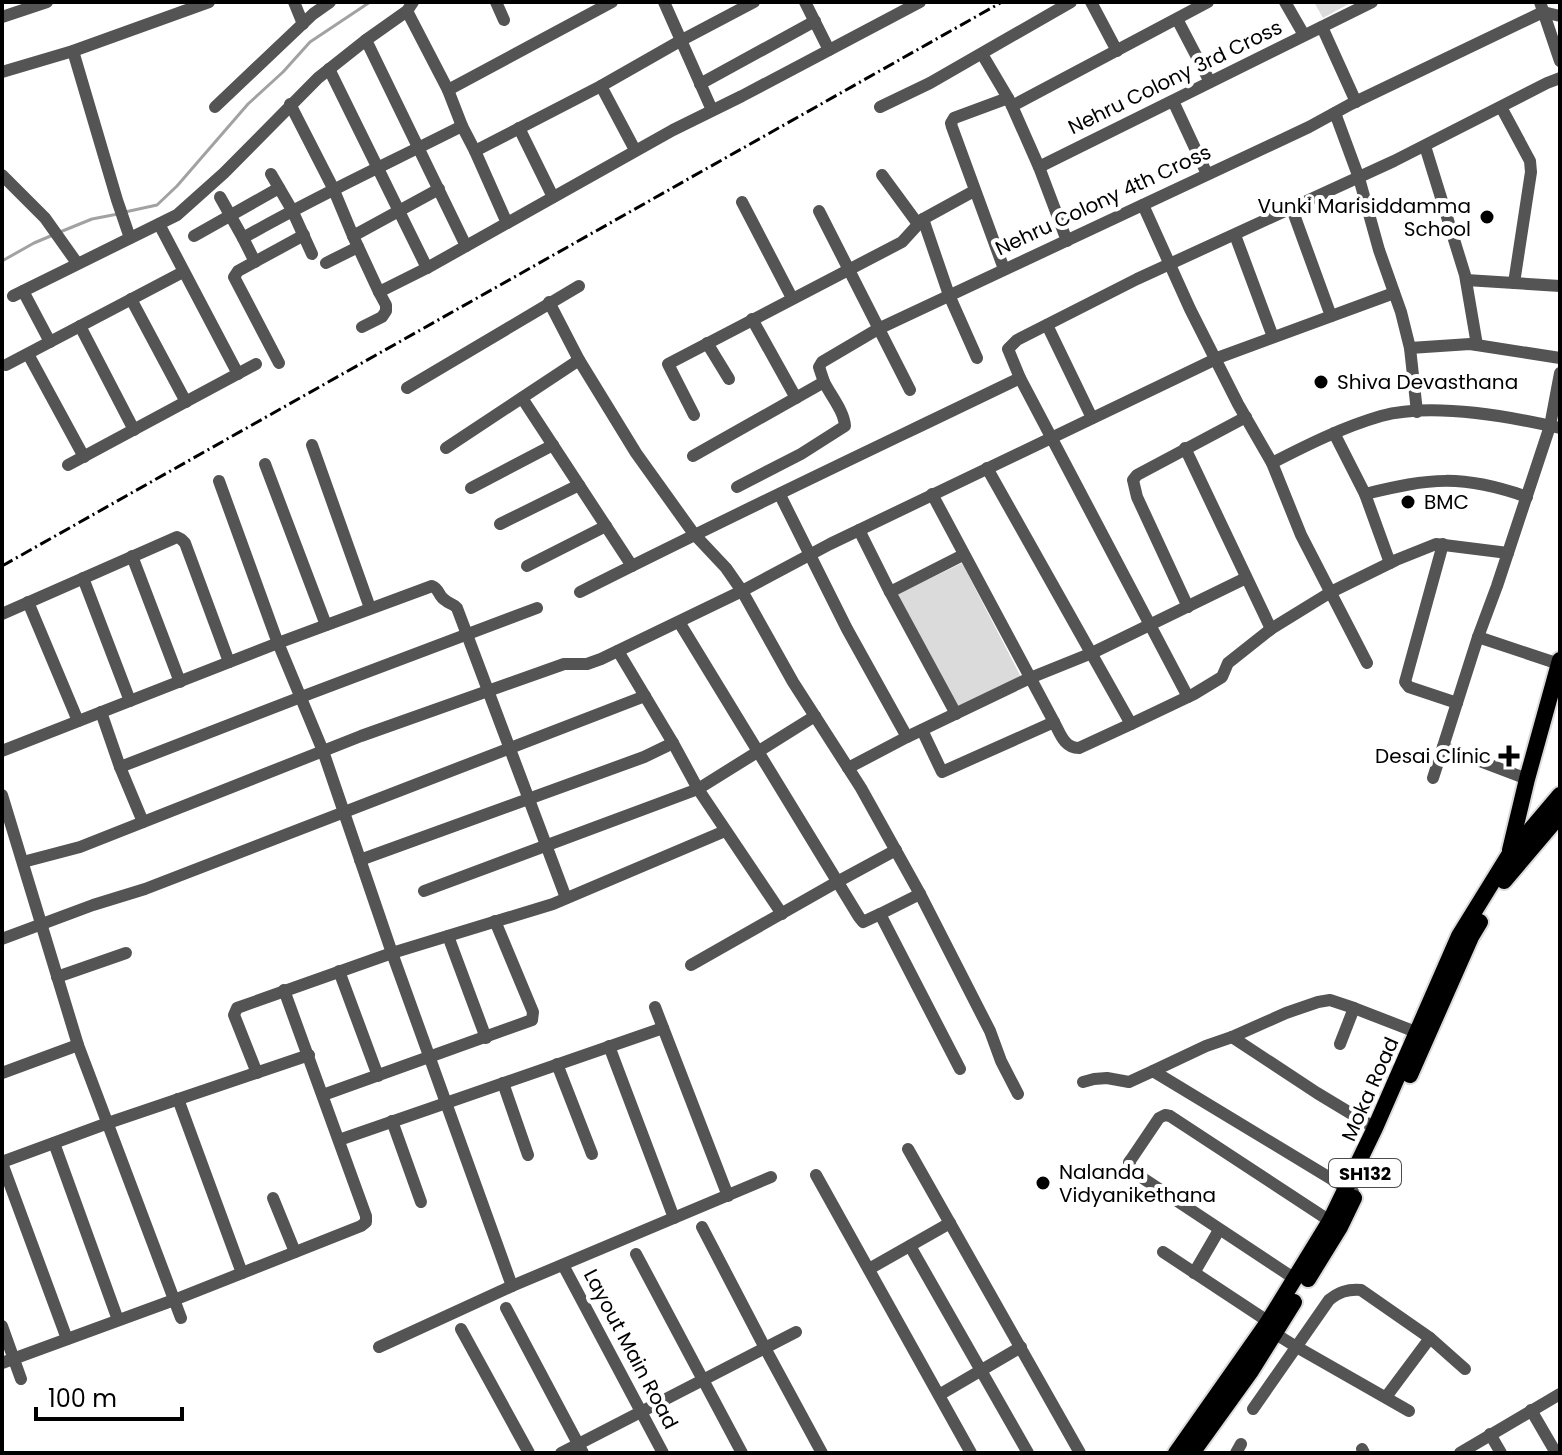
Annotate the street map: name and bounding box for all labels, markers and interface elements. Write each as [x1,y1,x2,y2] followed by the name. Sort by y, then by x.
[1063,13,1287,141] street label: Nehru Colony 3rd Cross
[991,138,1215,262] street label: Nehru Colony 4th Cross
[1258,192,1471,243] place label: Vunki Marisiddamma School
[1478,208,1496,226] marker: Vunki Marisiddamma School
[1337,368,1518,396] place label: Shiva Devasthana
[1312,373,1330,391] marker: Shiva Devasthana
[1424,488,1469,516] place label: BMC
[1399,493,1417,511] marker: BMC
[1375,742,1491,770] place label: Desai Clinic
[1498,745,1520,767] marker: Desai Clinic
[1335,1033,1405,1145] street label: Moka Road
[1059,1158,1216,1209] place label: Nalanda Vidyanikethana
[1329,1159,1401,1187] road number: SH132
[1034,1174,1052,1192] marker: Nalanda Vidyanikethana
[577,1264,685,1434] street label: Layout Main Road
[36,1371,182,1421] scale bar
[48,1382,117,1415] text: 100 m

